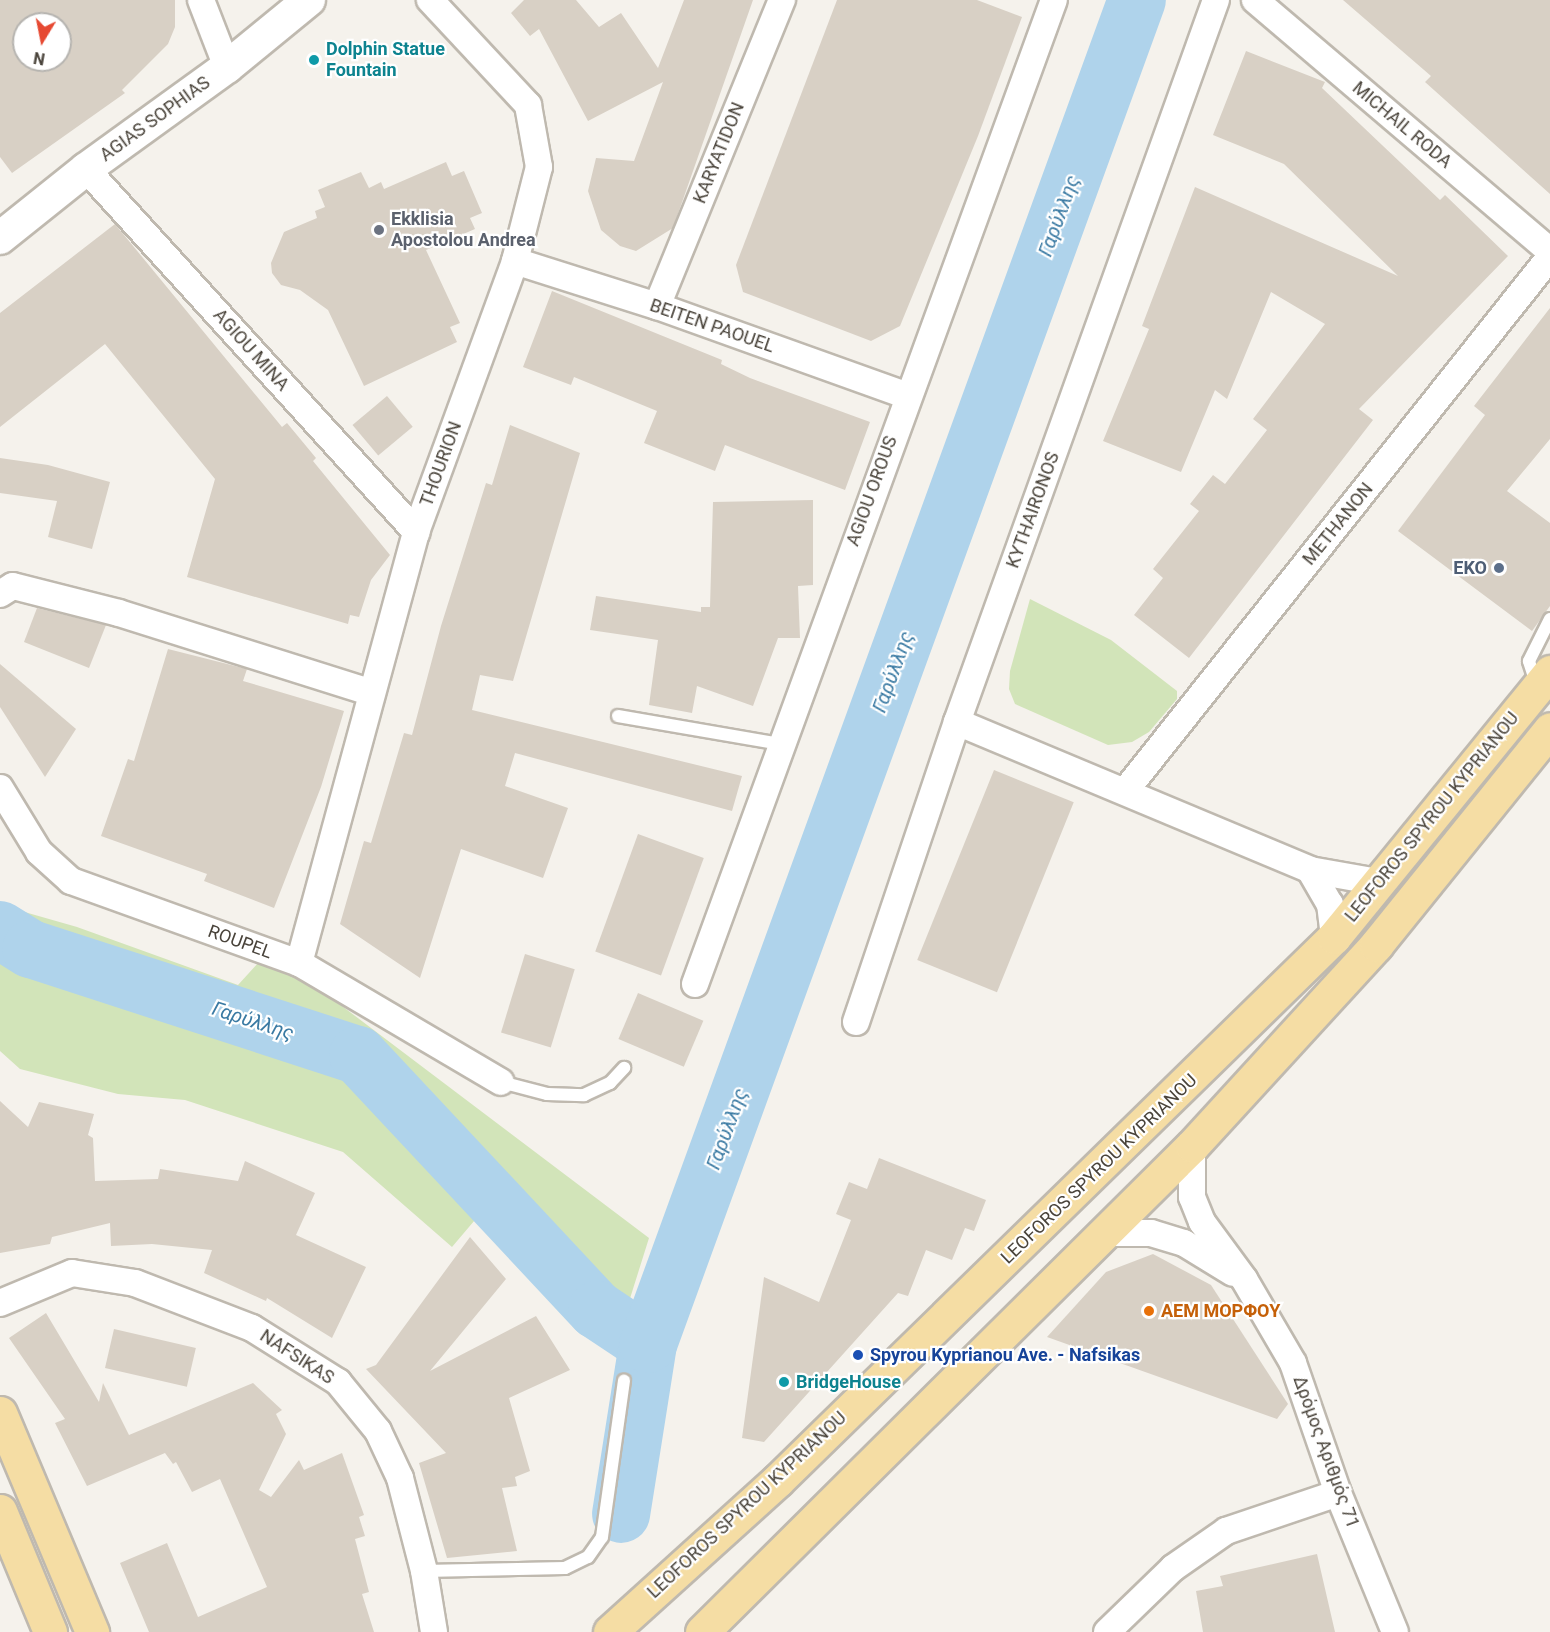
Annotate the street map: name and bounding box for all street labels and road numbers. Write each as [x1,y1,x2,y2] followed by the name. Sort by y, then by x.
[96,72,214,166] street label: AGIAS SOPHIAS
[1348,77,1456,173] street label: MICHAIL RODA
[689,99,749,207] street label: KARYATIDON
[647,295,777,357] street label: BEITEN PAOUEL
[209,305,293,395] street label: AGIOU MINA
[416,419,466,509] street label: THOURION
[842,433,902,549] street label: AGIOU OROUS
[1002,449,1064,571] street label: KYTHAIRONOS
[1298,478,1378,570] street label: METHANON
[1341,708,1523,926] street label: LEOFOROS SPYROU KYPRIANOU
[205,920,275,964] street label: ROUPEL
[997,1070,1201,1268] street label: LEOFOROS SPYROU KYPRIANOU
[256,1325,338,1389] street label: NAFSIKAS
[1288,1373,1364,1531] street label: Δρόμος Αριθμός 71
[643,1407,851,1603] street label: LEOFOROS SPYROU KYPRIANOU

